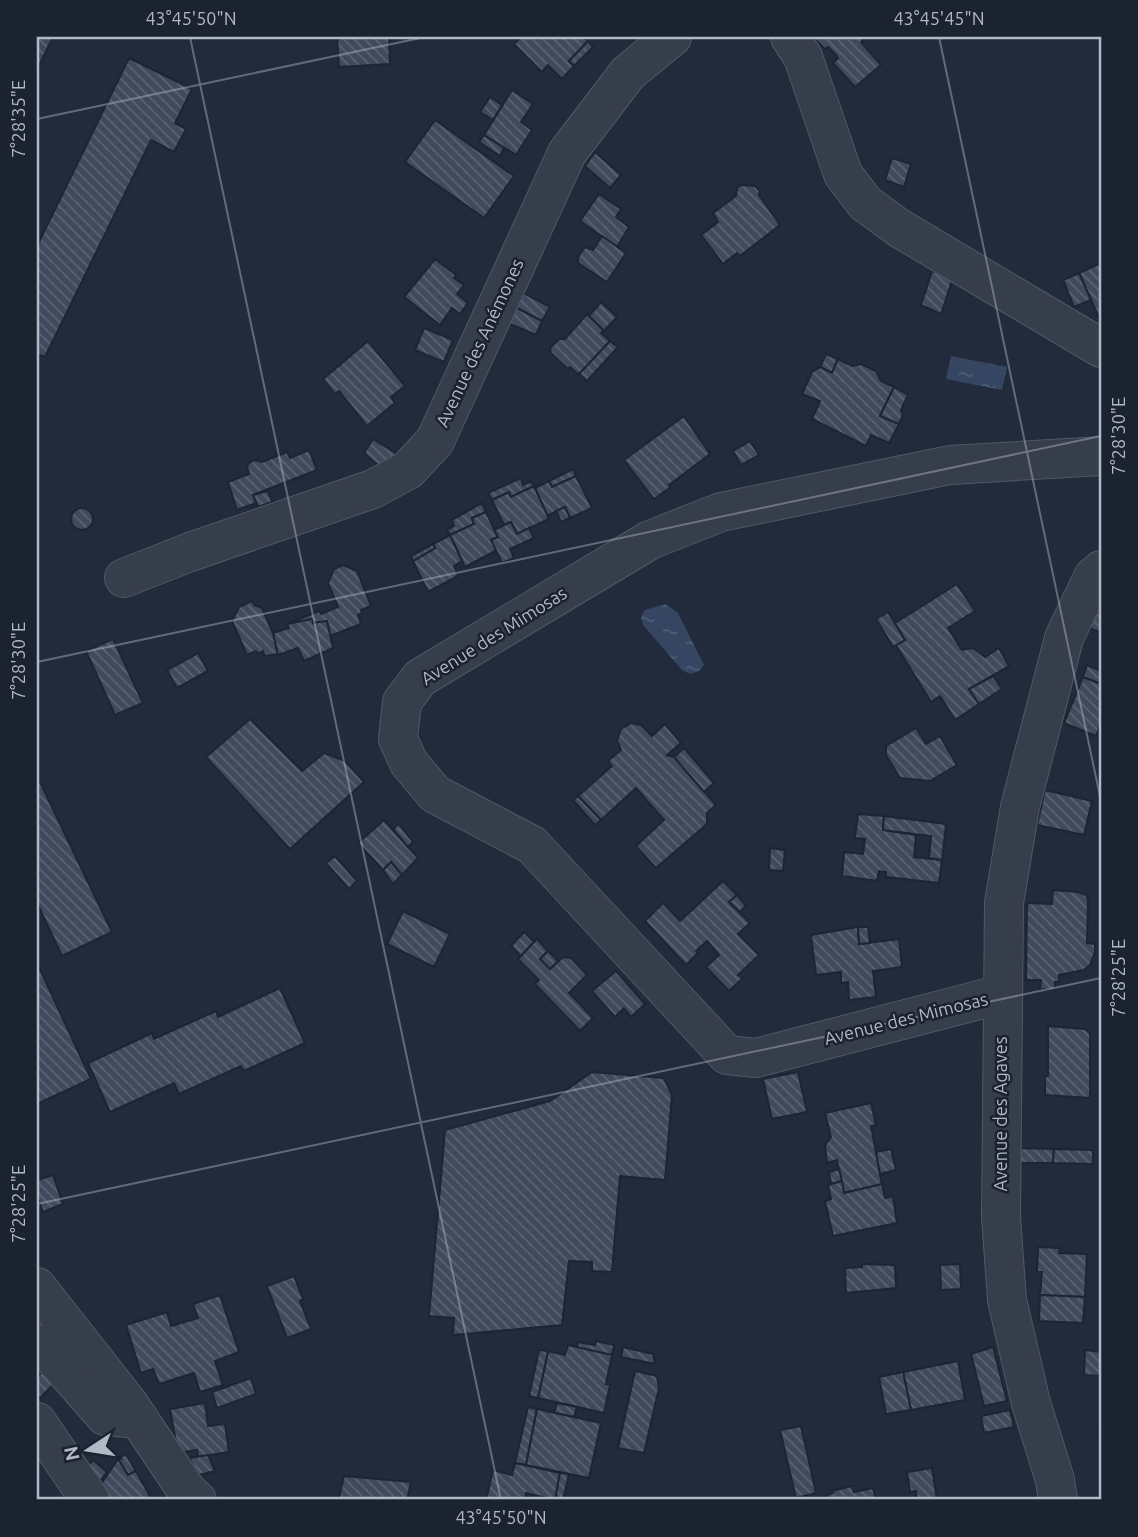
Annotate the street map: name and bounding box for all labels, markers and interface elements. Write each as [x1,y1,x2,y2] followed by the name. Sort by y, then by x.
[145,8,237,28] text: 43°45'50"N
[893,8,985,28] text: 43°45'45"N
[8,80,28,158] text: 7°28'35"E
[431,255,527,430] street label: Avenue des Anémones
[1108,397,1128,475] text: 7°28'30"E
[417,582,570,688] street label: Avenue des Mimosas
[8,622,28,700] text: 7°28'30"E
[1108,939,1128,1017] text: 7°28'25"E
[822,988,990,1048] street label: Avenue des Mimosas
[990,1036,1010,1191] street label: Avenue des Agaves
[8,1165,28,1243] text: 7°28'25"E
[52,1414,122,1484] north arrow
[59,1444,84,1463] text: N
[455,1507,547,1527] text: 43°45'50"N

